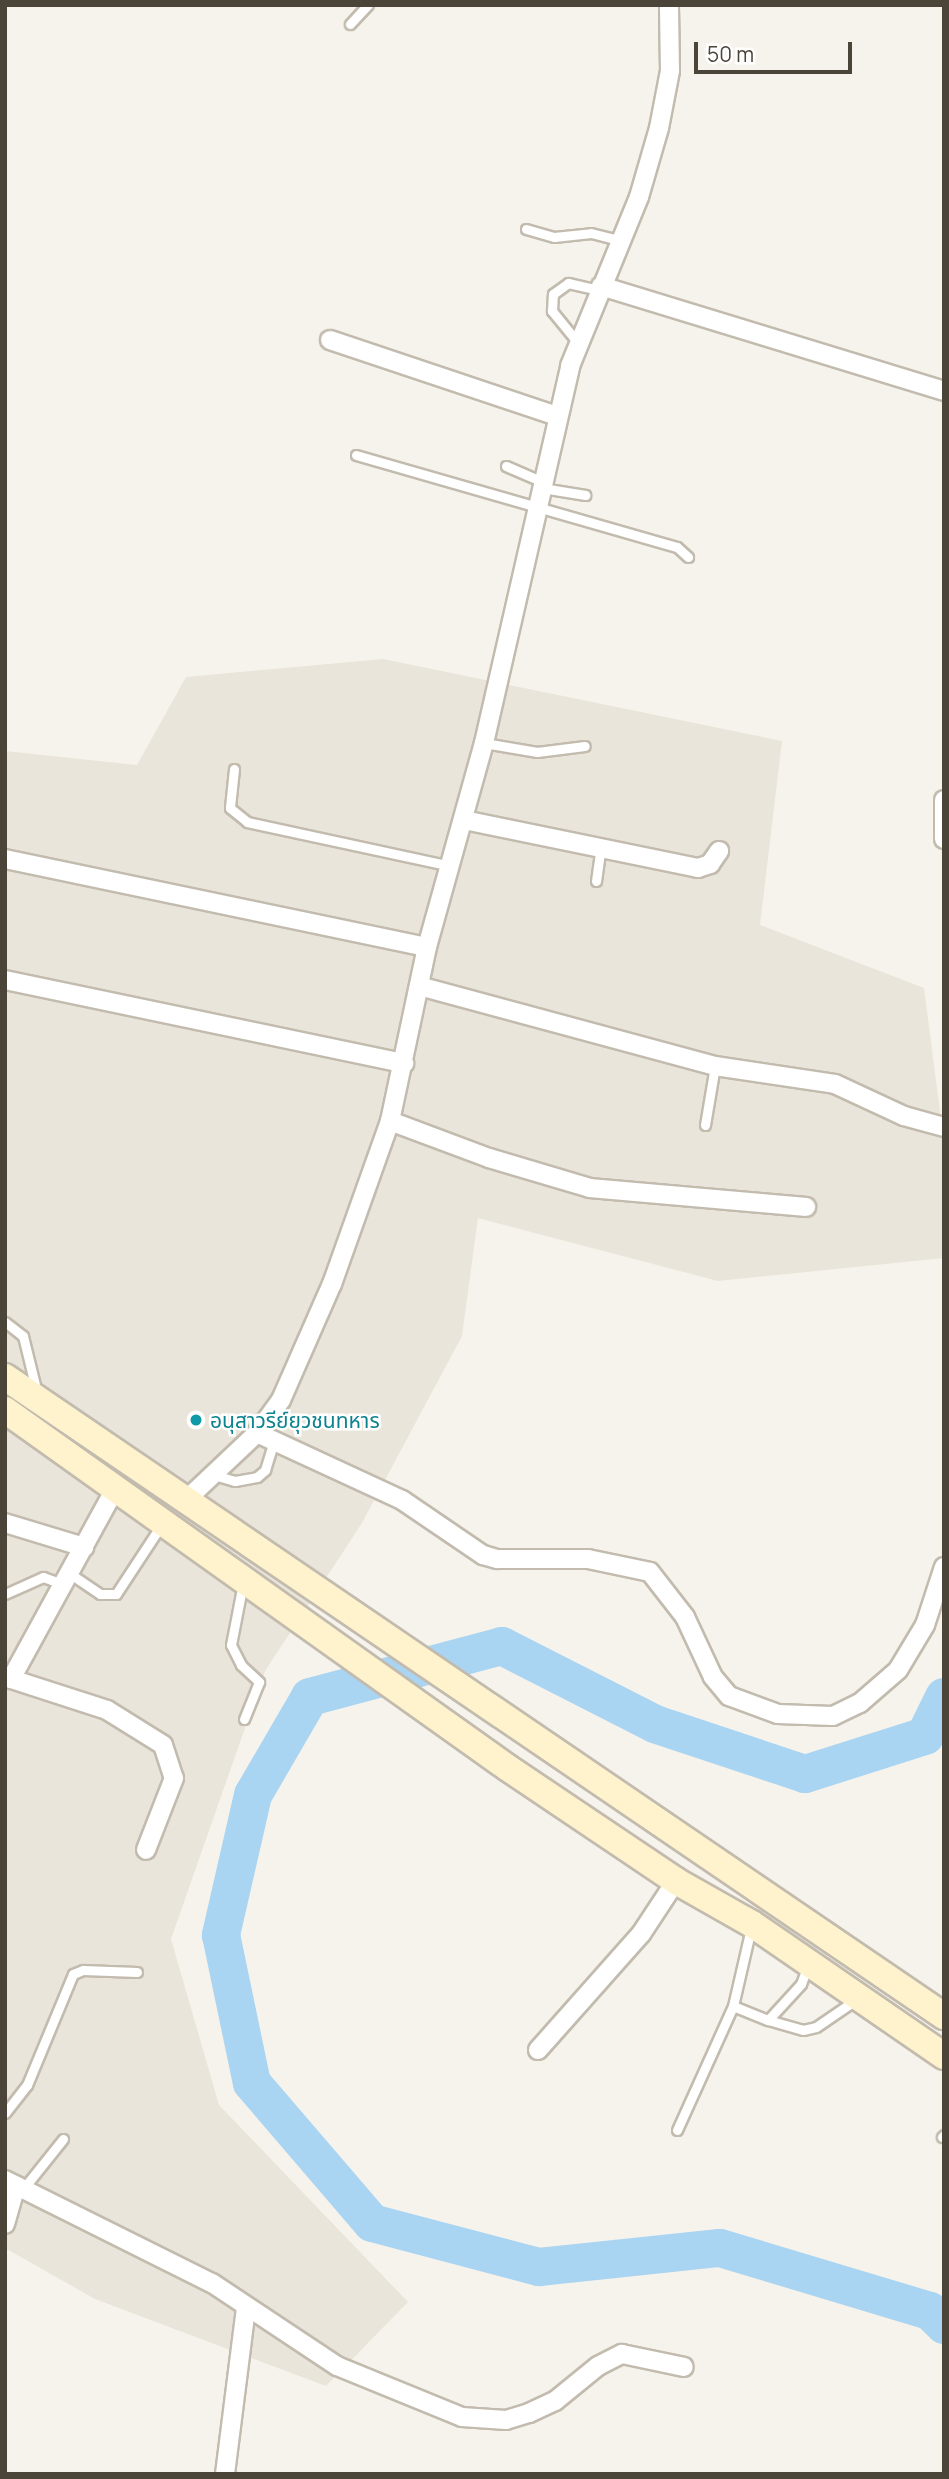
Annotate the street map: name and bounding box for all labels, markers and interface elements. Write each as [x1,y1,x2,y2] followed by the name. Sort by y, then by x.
[697,28,855,72] scale bar
[707,40,754,68] text: 50 m
[210,1407,380,1433] place label: อนุสาวรีย์ยุวชนทหาร
[188,1412,204,1428] marker: อนุสาวรีย์ยุวชนทหาร

